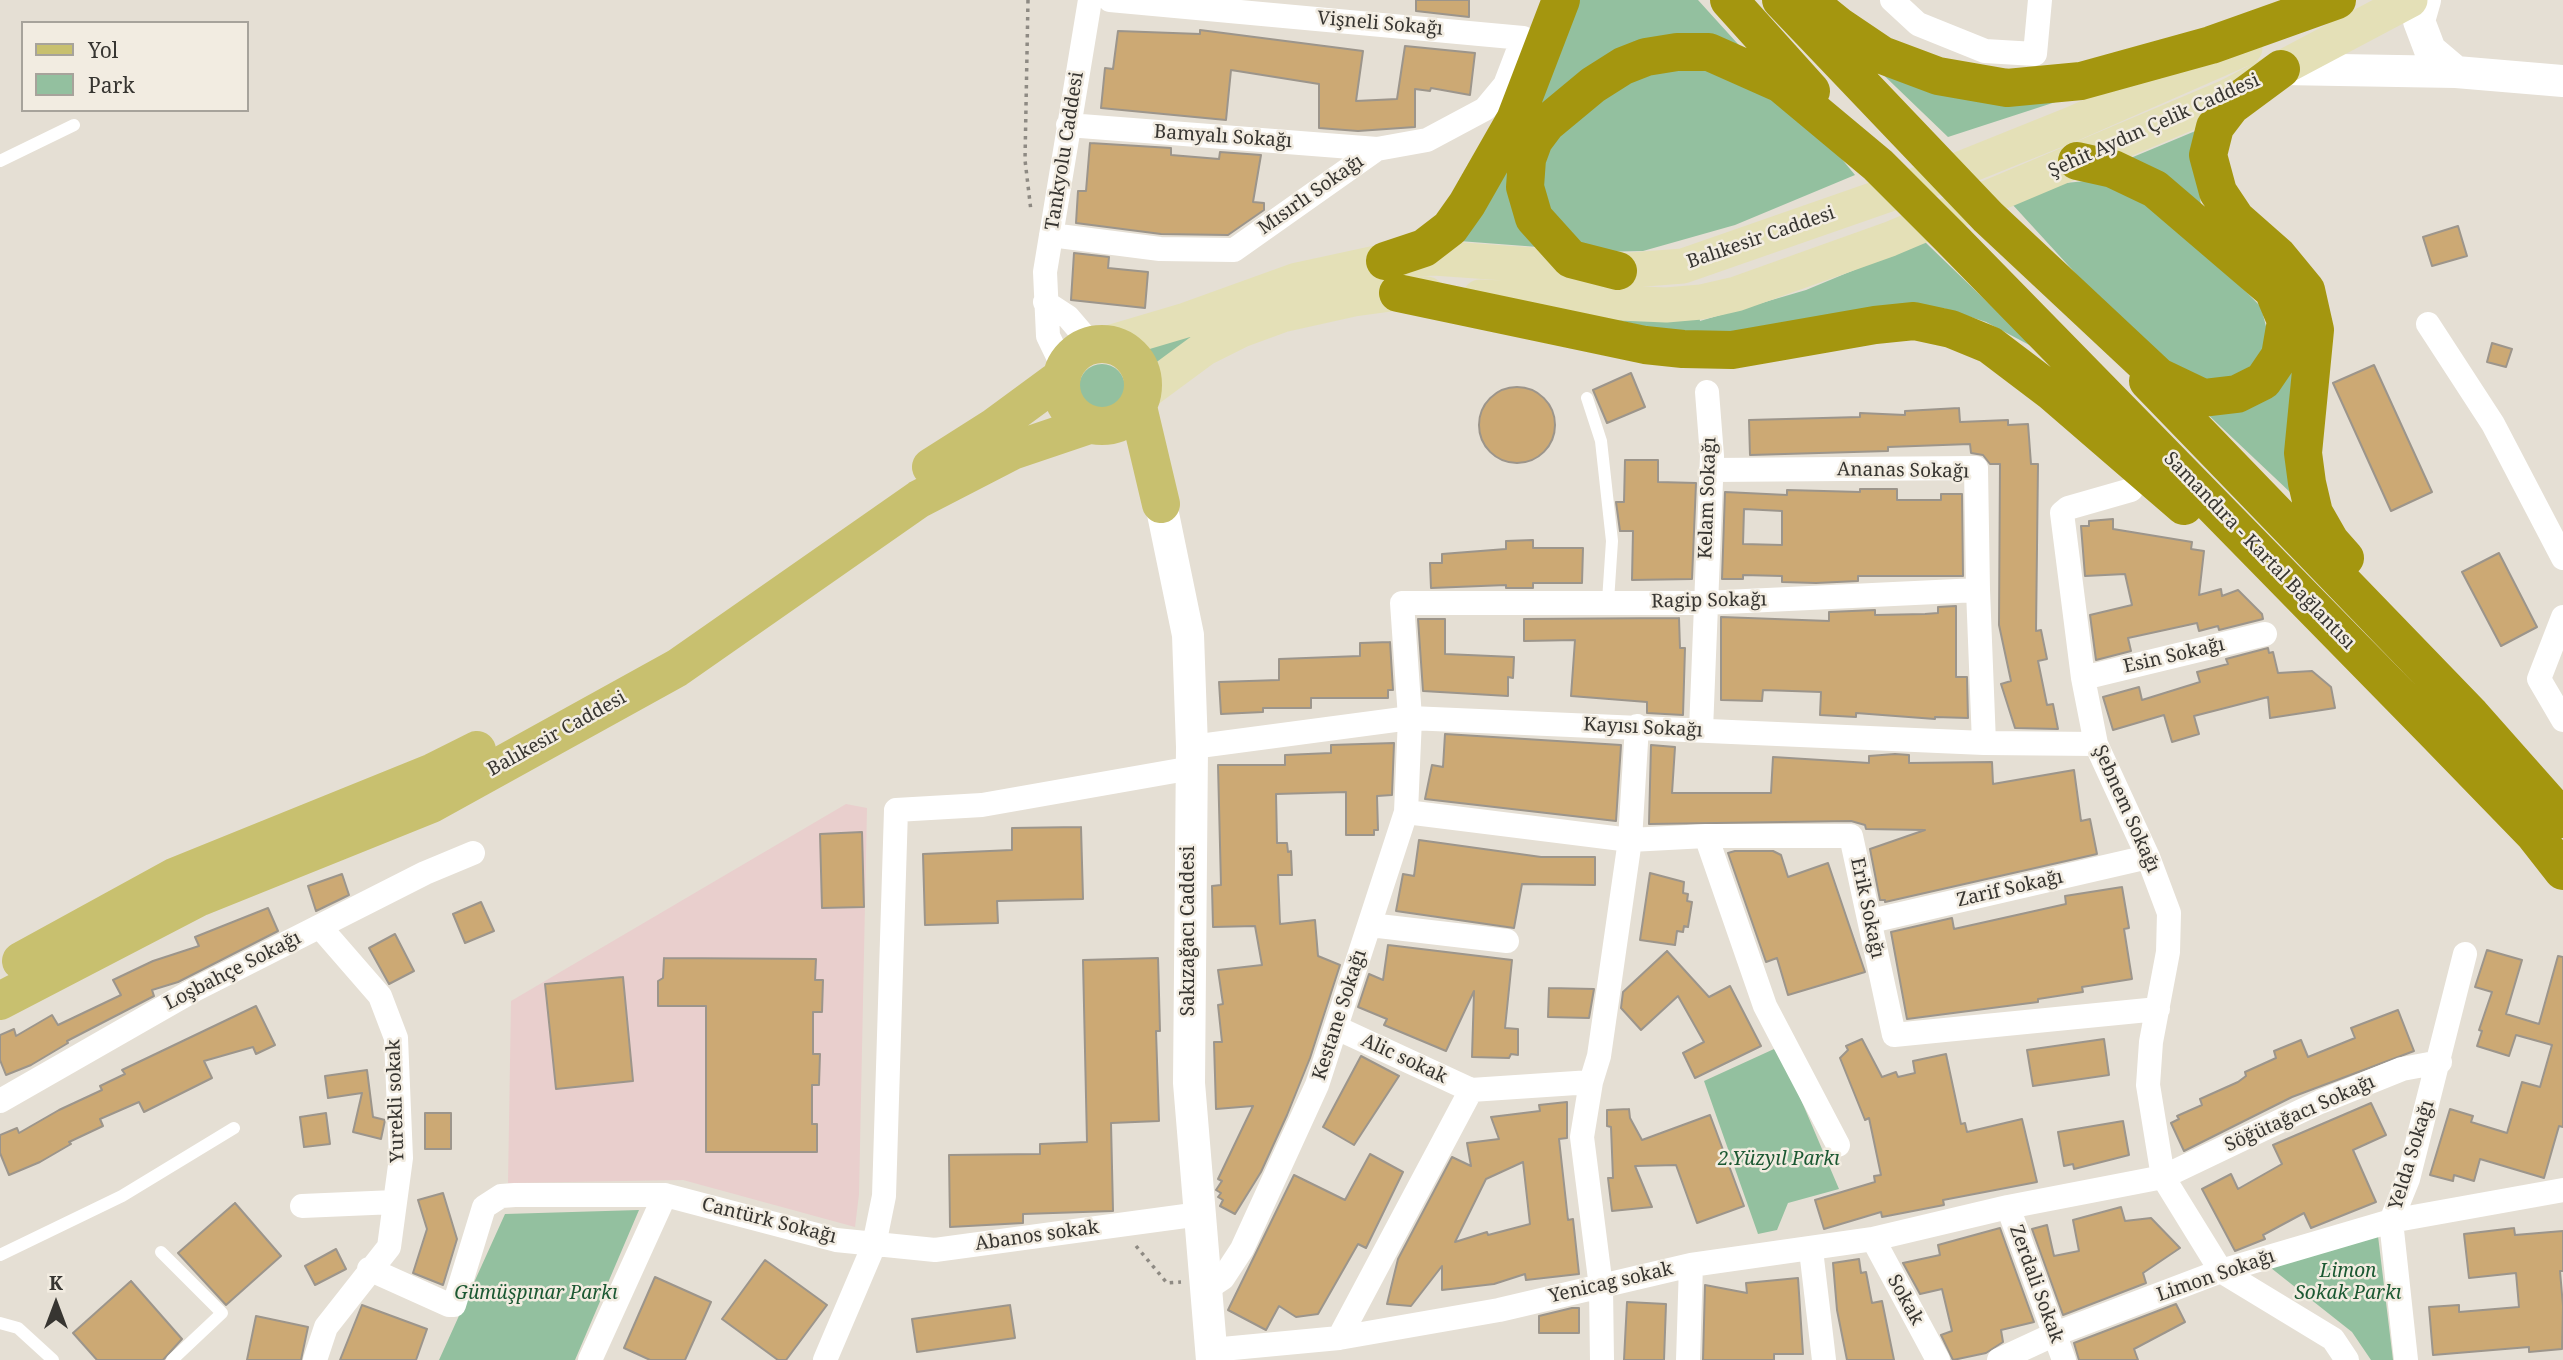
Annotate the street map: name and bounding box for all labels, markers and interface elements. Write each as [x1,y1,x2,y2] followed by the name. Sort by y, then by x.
[1316,7,1444,41] street label: Vişneli Sokağı
[21,21,248,112] legend
[88,36,118,64] text: Yol
[2045,69,2263,183] street label: Şehit Aydın Çelik Caddesi
[1041,70,1089,232] street label: Tankyolu Caddesi
[88,71,135,99] text: Park
[1153,121,1293,153] street label: Bamyalı Sokağı
[1254,150,1368,240] street label: Mısırlı Sokağı
[1684,202,1838,274] street label: Balıkesir Caddesi
[1694,437,1722,559] street label: Kelam Sokağı
[2159,448,2359,654] street label: Samandıra - Kartal Bağlantısı
[1837,458,1969,484] street label: Ananas Sokağı
[1651,589,1767,613] street label: Ragip Sokağı
[2121,633,2227,679] street label: Esin Sokağı
[484,686,630,782] street label: Balıkesir Caddesi
[1583,713,1703,743] street label: Kayısı Sokağı
[2088,742,2164,876] street label: Şebnem Sokağı
[1178,846,1200,1016] street label: Sakızağacı Caddesi
[1845,856,1889,960] street label: Erik Sokağı
[1955,866,2065,912] street label: Zarif Sokağı
[161,927,305,1015] street label: Loşbahçe Sokağı
[1308,947,1372,1083] street label: Kestane Sokağı
[1357,1029,1451,1089] street label: Alic sokak
[382,1039,410,1163] street label: Yurekli sokak
[2222,1071,2378,1157] street label: Söğütağacı Sokağı
[2385,1097,2439,1213] street label: Yelda Sokağı
[1718,1149,1840,1171] park label: 2.Yüzyıl Parkı
[699,1193,839,1249] street label: Cantürk Sokağı
[974,1216,1100,1256] street label: Abanos sokak
[2004,1222,2068,1346] street label: Zerdali Sokak
[2154,1245,2278,1307] street label: Limon Sokağı
[1547,1258,1675,1308] street label: Yenicag sokak
[2294,1261,2402,1305] park label: Limon Sokak Parkı
[21,1269,91,1339] north arrow
[49,1270,63,1296] text: K
[1882,1271,1928,1329] street label: Sokak
[454,1283,618,1305] park label: Gümüşpınar Parkı

